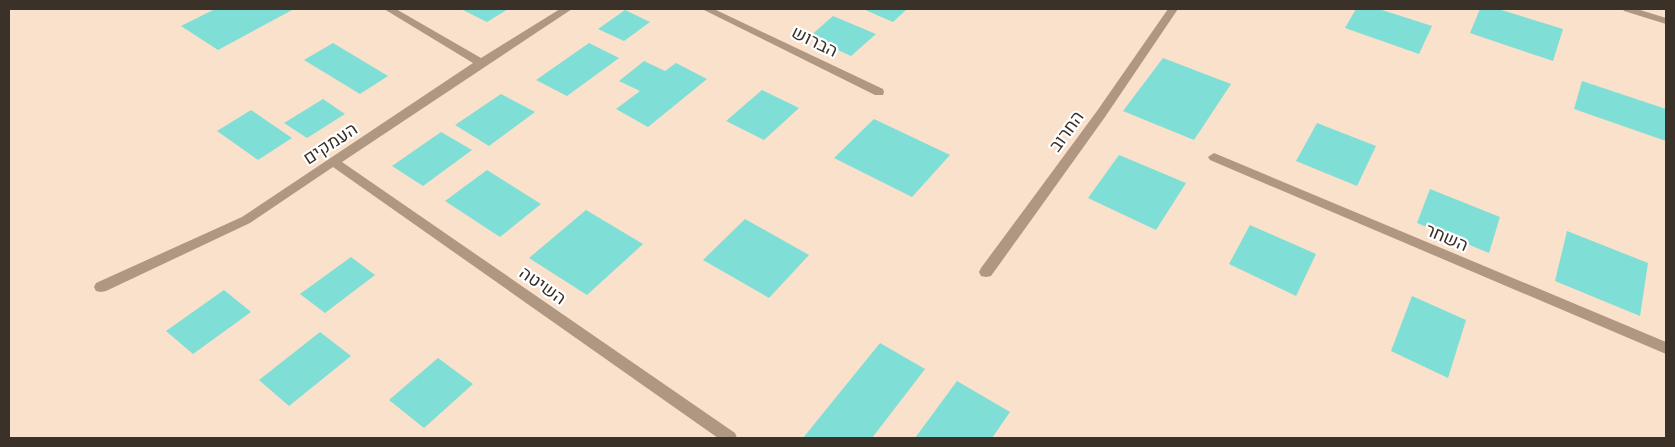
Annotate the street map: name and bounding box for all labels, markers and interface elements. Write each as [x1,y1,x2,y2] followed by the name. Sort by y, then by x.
[789,21,841,61] street label: הברוש
[1044,107,1088,155] street label: החרוב
[299,118,361,168] street label: העמקים
[1422,219,1472,255] street label: השחר
[516,261,570,309] street label: השיטה

